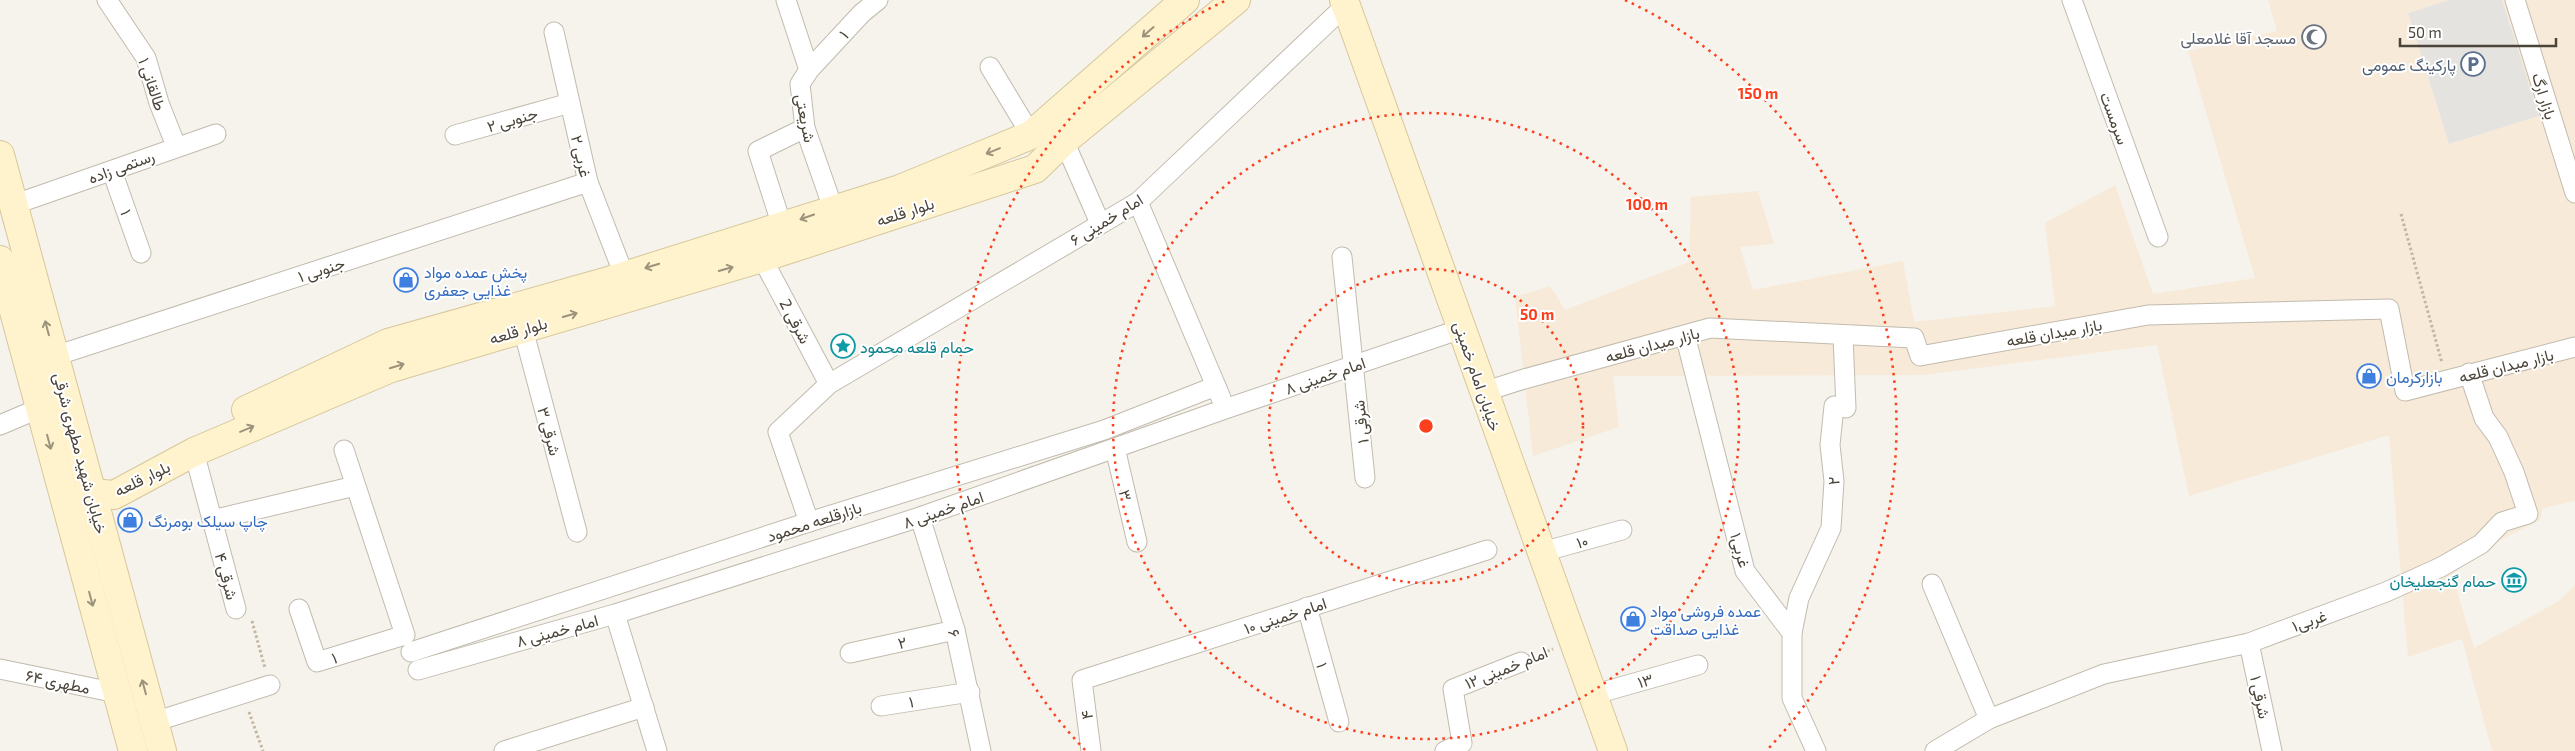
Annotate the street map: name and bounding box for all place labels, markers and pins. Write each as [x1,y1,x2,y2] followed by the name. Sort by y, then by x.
[2301,24,2327,50] mosque icon: مسجد آقا غلامعلی
[2180,28,2296,49] place label: مسجد آقا غلامعلی
[2460,51,2486,77] parking icon: پارکینگ عمومی
[2362,55,2456,77] place label: پارکینگ عمومی
[424,262,527,301] place label: پخش عمده مواد غذایی جعفری
[393,267,419,293] shop icon: پخش عمده مواد غذایی جعفری
[830,333,856,359] place icon: حمام قلعه محمود
[860,337,974,358] place label: حمام قلعه محمود
[2356,363,2382,389] shop icon: بازارکرمان
[2386,367,2443,388] place label: بازارکرمان
[1417,417,1435,435] centre of rings
[117,507,143,533] shop icon: چاپ سیلک بومرنگ
[148,511,268,533] place label: چاپ سیلک بومرنگ
[2501,567,2527,593] museum icon: حمام گنجعلیخان
[2389,571,2496,592] place label: حمام گنجعلیخان
[1650,601,1761,640] place label: عمده فروشی مواد غذایی صداقت
[1620,606,1646,632] shop icon: عمده فروشی مواد غذایی صداقت

